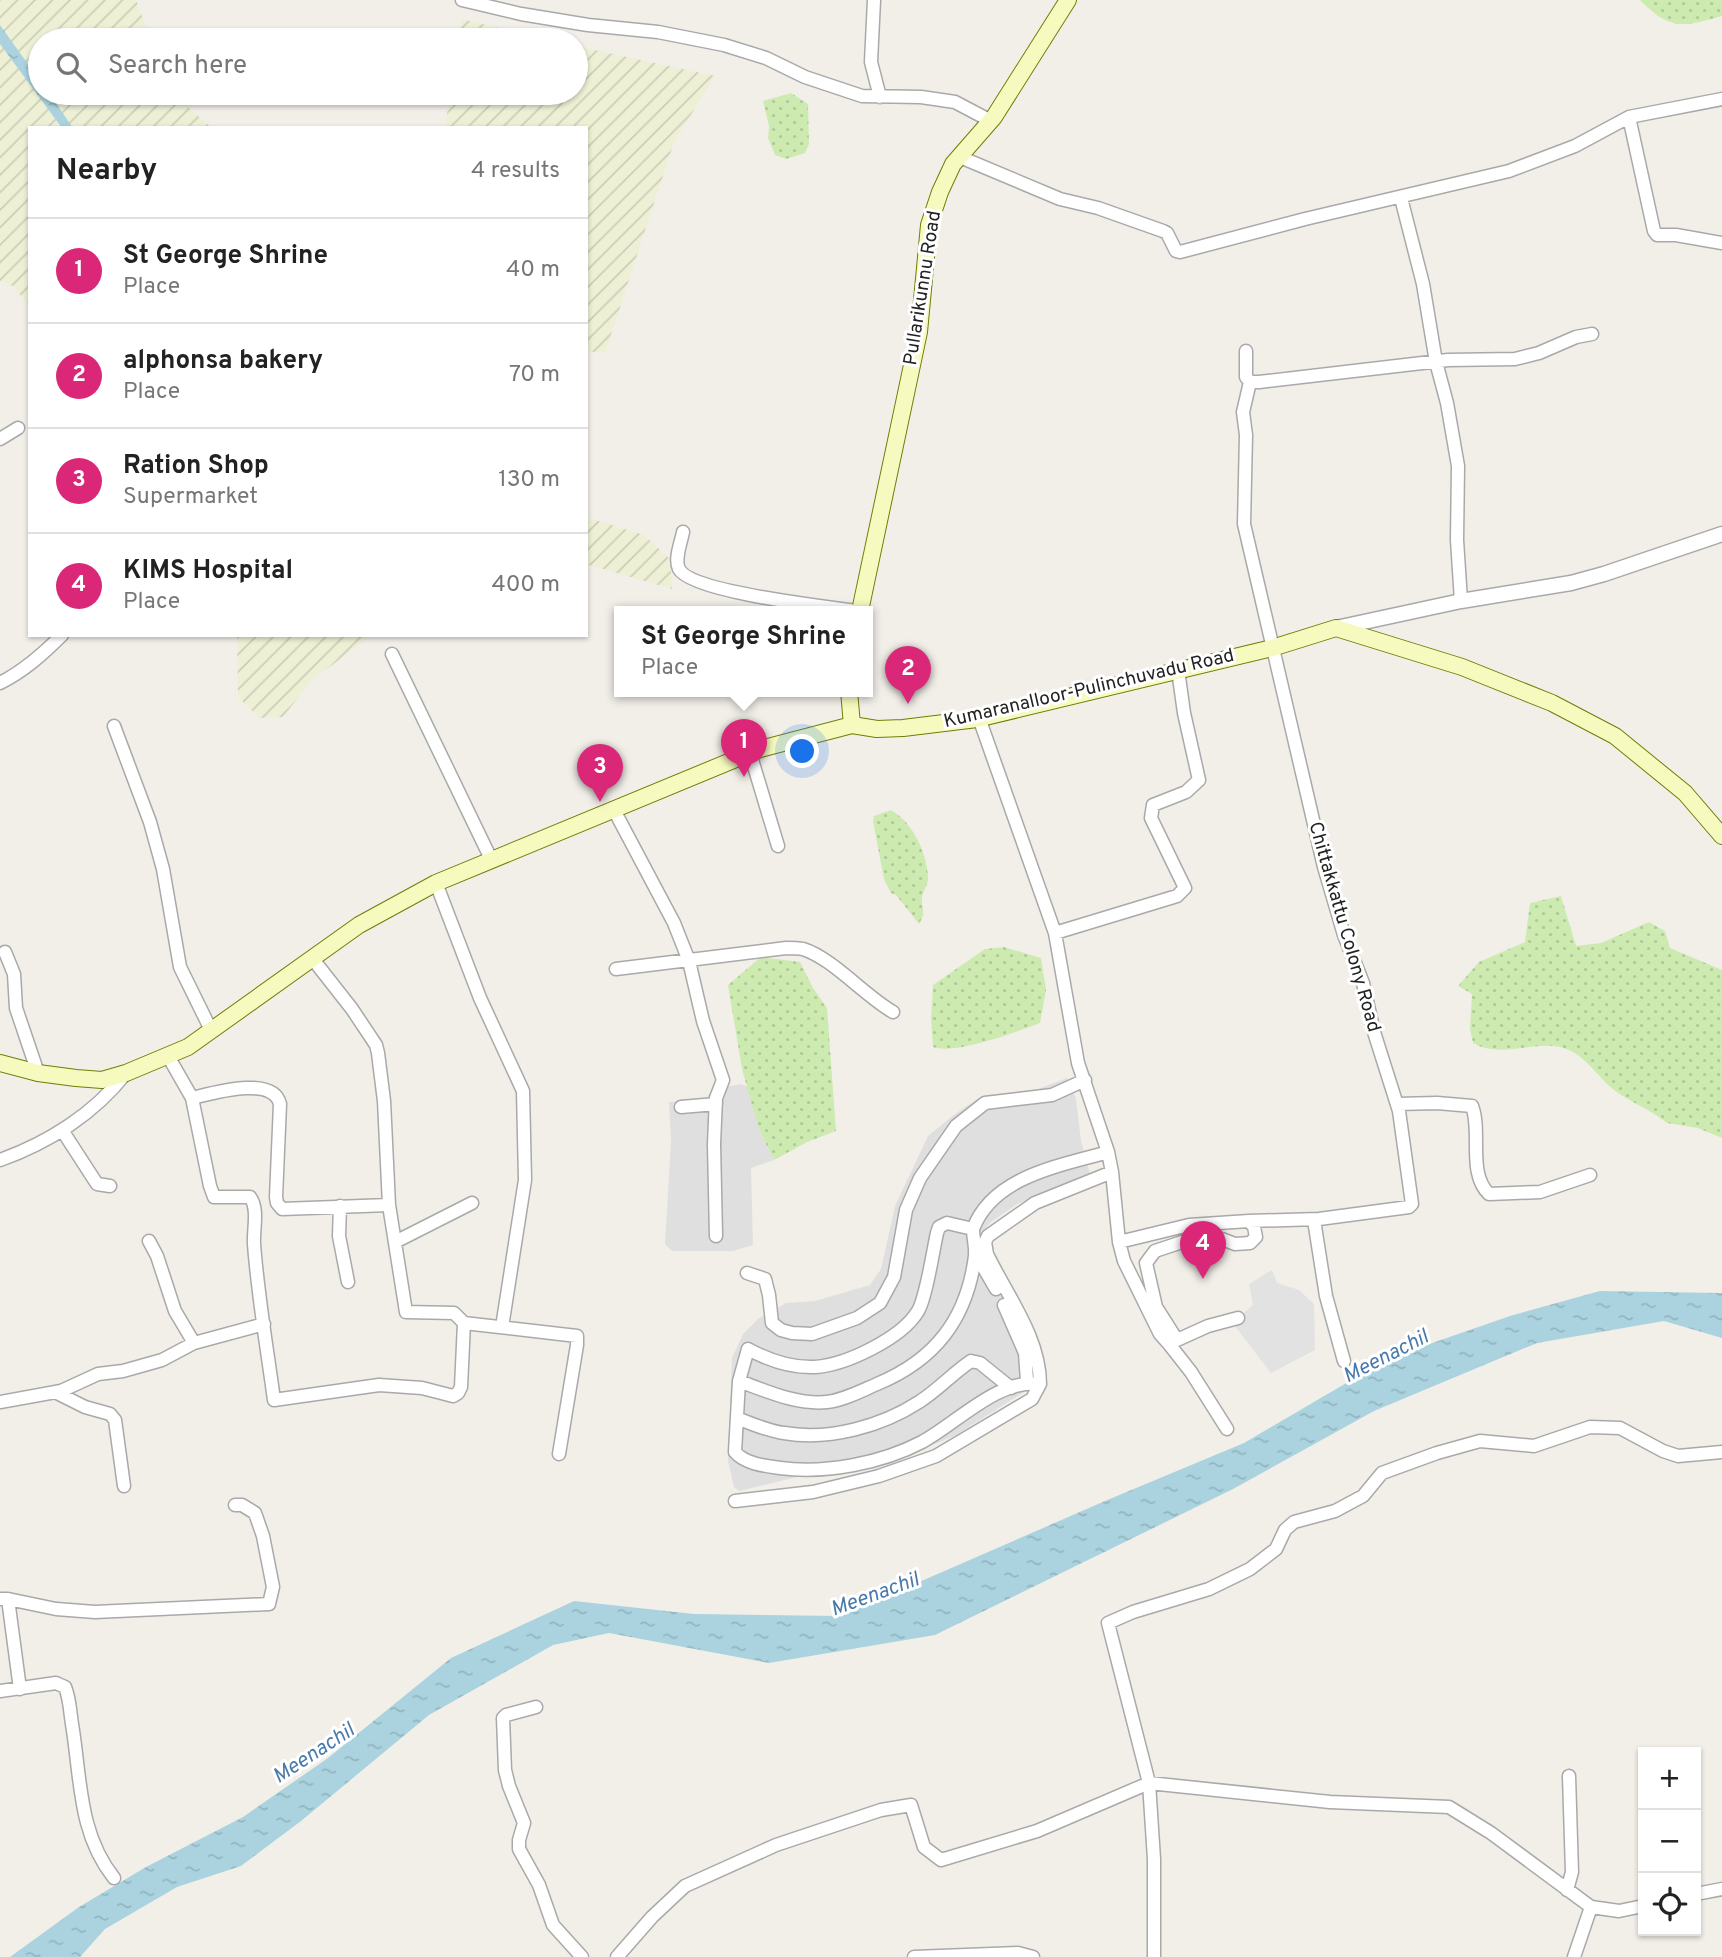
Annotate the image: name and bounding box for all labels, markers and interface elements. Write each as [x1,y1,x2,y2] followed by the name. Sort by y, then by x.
[28,28,588,105] search box
[52,48,90,86] icon: search
[108,50,247,83] text: Search here
[56,153,157,190] text: Nearby
[471,157,560,186] text: 4 results
[899,209,947,367] street label: Pullarikunnu Road
[123,240,328,273] text: St George Shrine
[74,256,84,285] text: 1
[506,256,560,285] text: 40 m
[123,273,180,302] text: Place
[123,345,323,378] text: alphonsa bakery
[72,361,86,390] text: 2
[509,361,560,390] text: 70 m
[123,378,180,407] text: Place
[123,450,269,483] text: Ration Shop
[72,466,86,495] text: 3
[498,466,560,495] text: 130 m
[123,483,258,512] text: Supermarket
[123,555,293,588] text: KIMS Hospital
[72,571,86,600] text: 4
[491,571,560,600] text: 400 m
[123,588,180,617] text: Place
[614,606,873,697] popup
[641,621,846,654] text: St George Shrine
[942,644,1236,734] street label: Kumaranalloor-Pulinchuvadu Road
[885,646,931,704] pin: 2
[641,654,698,683] text: Place
[721,719,767,777] pin: 1
[785,734,819,768] your location
[577,744,623,802] pin: 3
[1302,819,1386,1035] street label: Chittakkattu Colony Road
[1180,1221,1226,1279] pin: 4
[1339,1323,1435,1390] water label: Meenachil
[827,1566,925,1623] water label: Meenachil
[268,1717,362,1790] water label: Meenachil
[1638,1747,1701,1936] map controls
[1638,1747,1701,1810] button: +
[1638,1810,1701,1873] button: −
[1638,1873,1701,1936] button: locate

